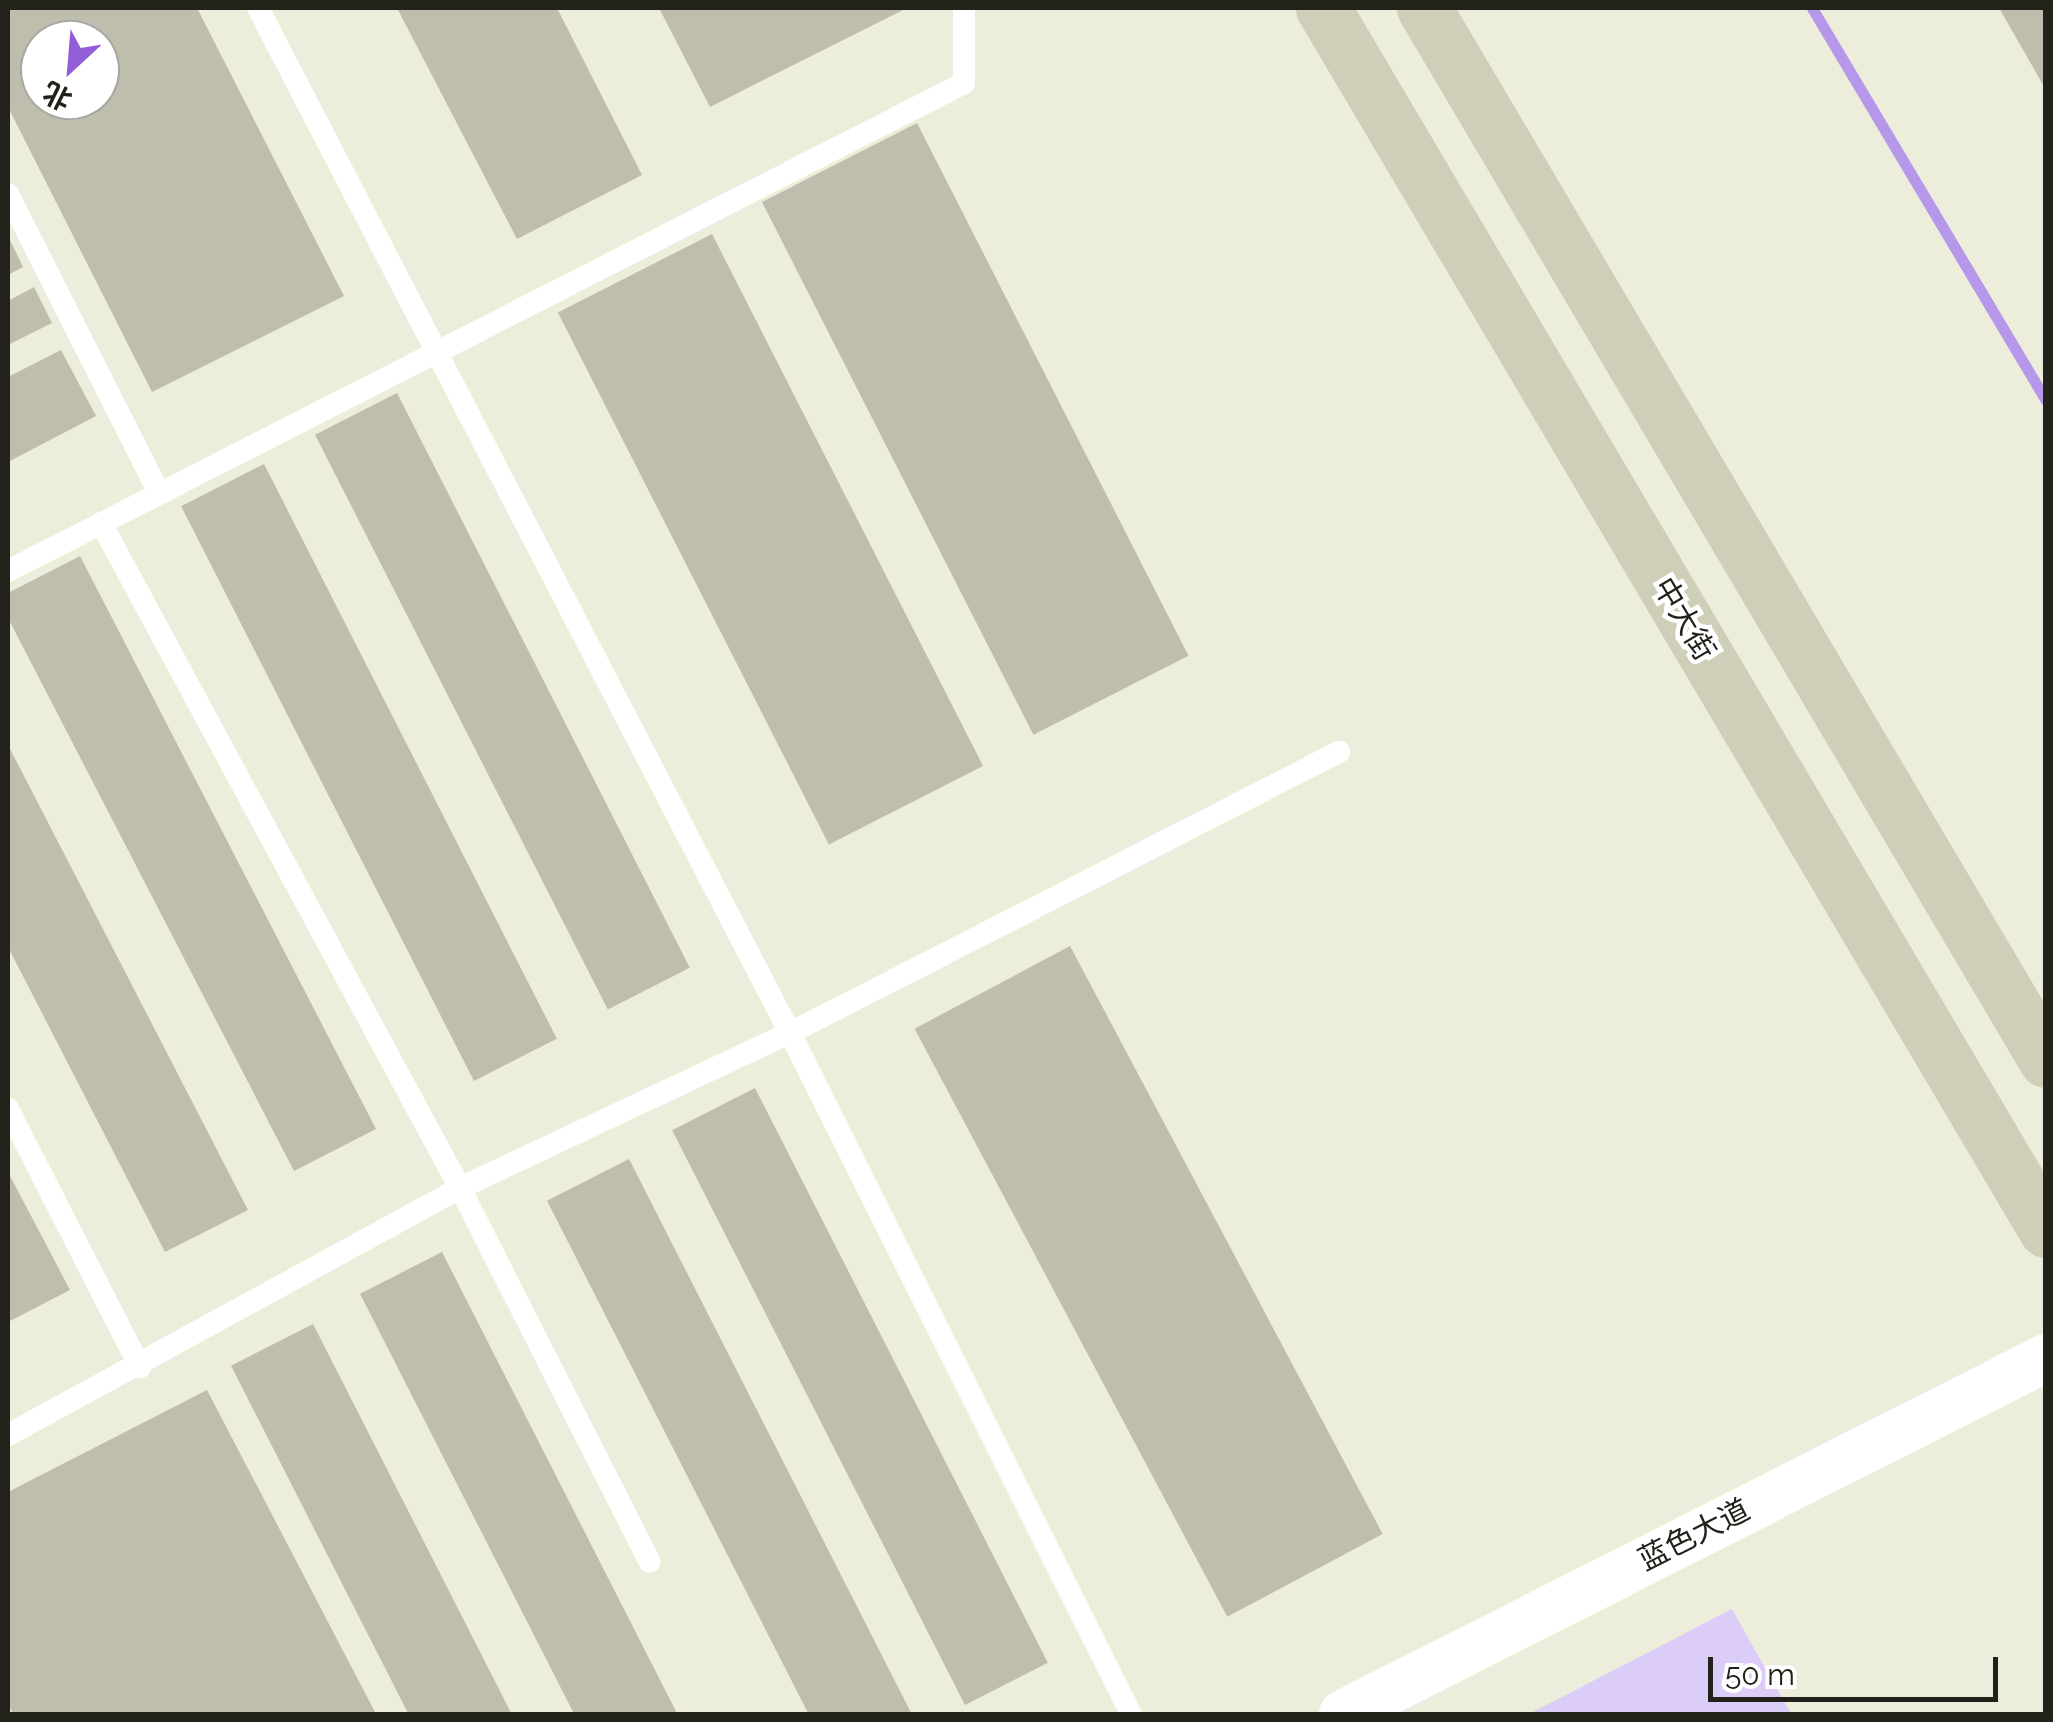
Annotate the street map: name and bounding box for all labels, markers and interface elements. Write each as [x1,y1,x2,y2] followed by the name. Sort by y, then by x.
[20,20,120,120] north arrow
[38,75,77,117] text: 北
[1645,571,1723,667] street label: 中大街
[1632,1492,1756,1578] street label: 蓝色大道
[1713,1637,2003,1699] scale bar
[1725,1657,1795,1692] text: 50 m

